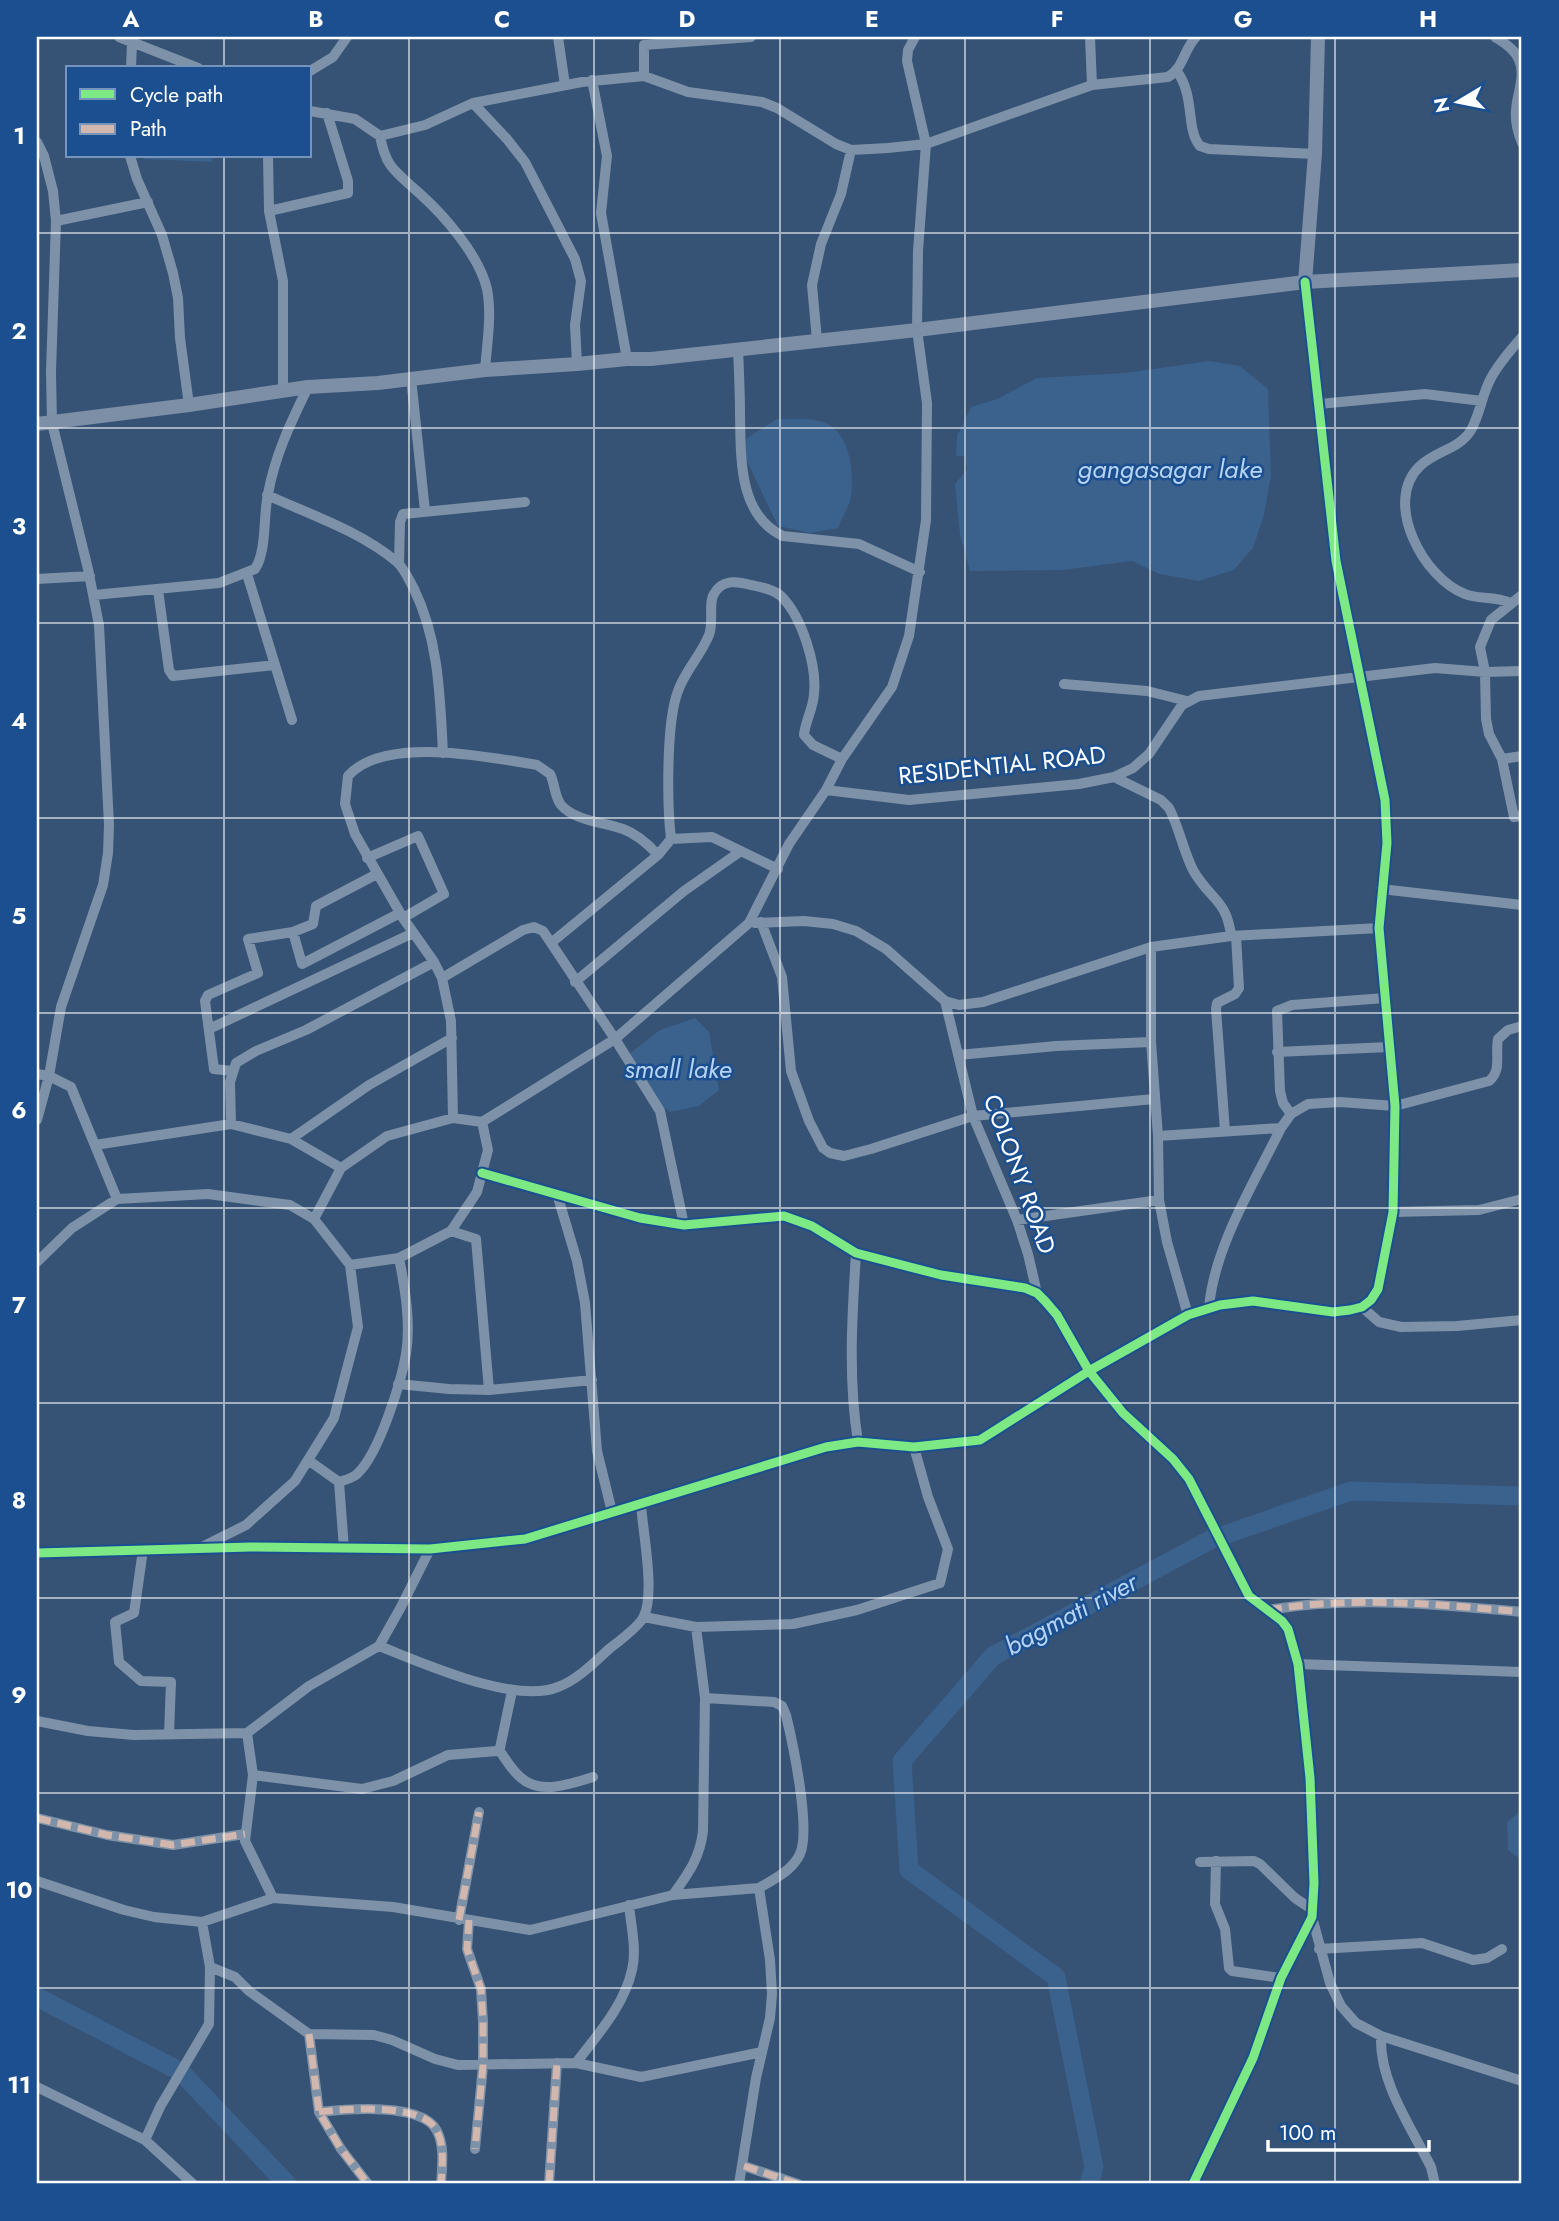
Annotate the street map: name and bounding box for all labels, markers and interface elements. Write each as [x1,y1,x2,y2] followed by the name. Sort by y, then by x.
[122,2,140,36] text: A
[308,2,324,36] text: B
[494,2,510,36] text: C
[679,2,696,36] text: D
[865,2,879,36] text: E
[1051,2,1063,36] text: F
[1234,2,1252,36] text: G
[1419,2,1437,36] text: H
[66,66,312,158] legend
[1422,66,1492,136] north arrow
[130,80,223,110] text: Cycle path
[1427,95,1456,115] text: N
[130,114,167,144] text: Path
[13,119,25,153] text: 1
[11,314,27,348] text: 2
[1078,450,1262,488] water label: gangasagar lake
[12,509,26,543] text: 3
[11,704,27,738] text: 4
[896,737,1108,793] street label: RESIDENTIAL ROAD
[12,899,26,933] text: 5
[624,1050,732,1088] water label: small lake
[975,1089,1065,1259] street label: COLONY ROAD
[11,1093,27,1127] text: 6
[12,1288,26,1322] text: 7
[12,1483,26,1517] text: 8
[998,1563,1145,1665] water label: bagmati river
[11,1678,27,1712] text: 9
[6,1873,32,1907] text: 10
[7,2068,31,2102] text: 11
[1268,2109,1430,2153] scale bar
[1279,2118,1336,2148] text: 100 m

